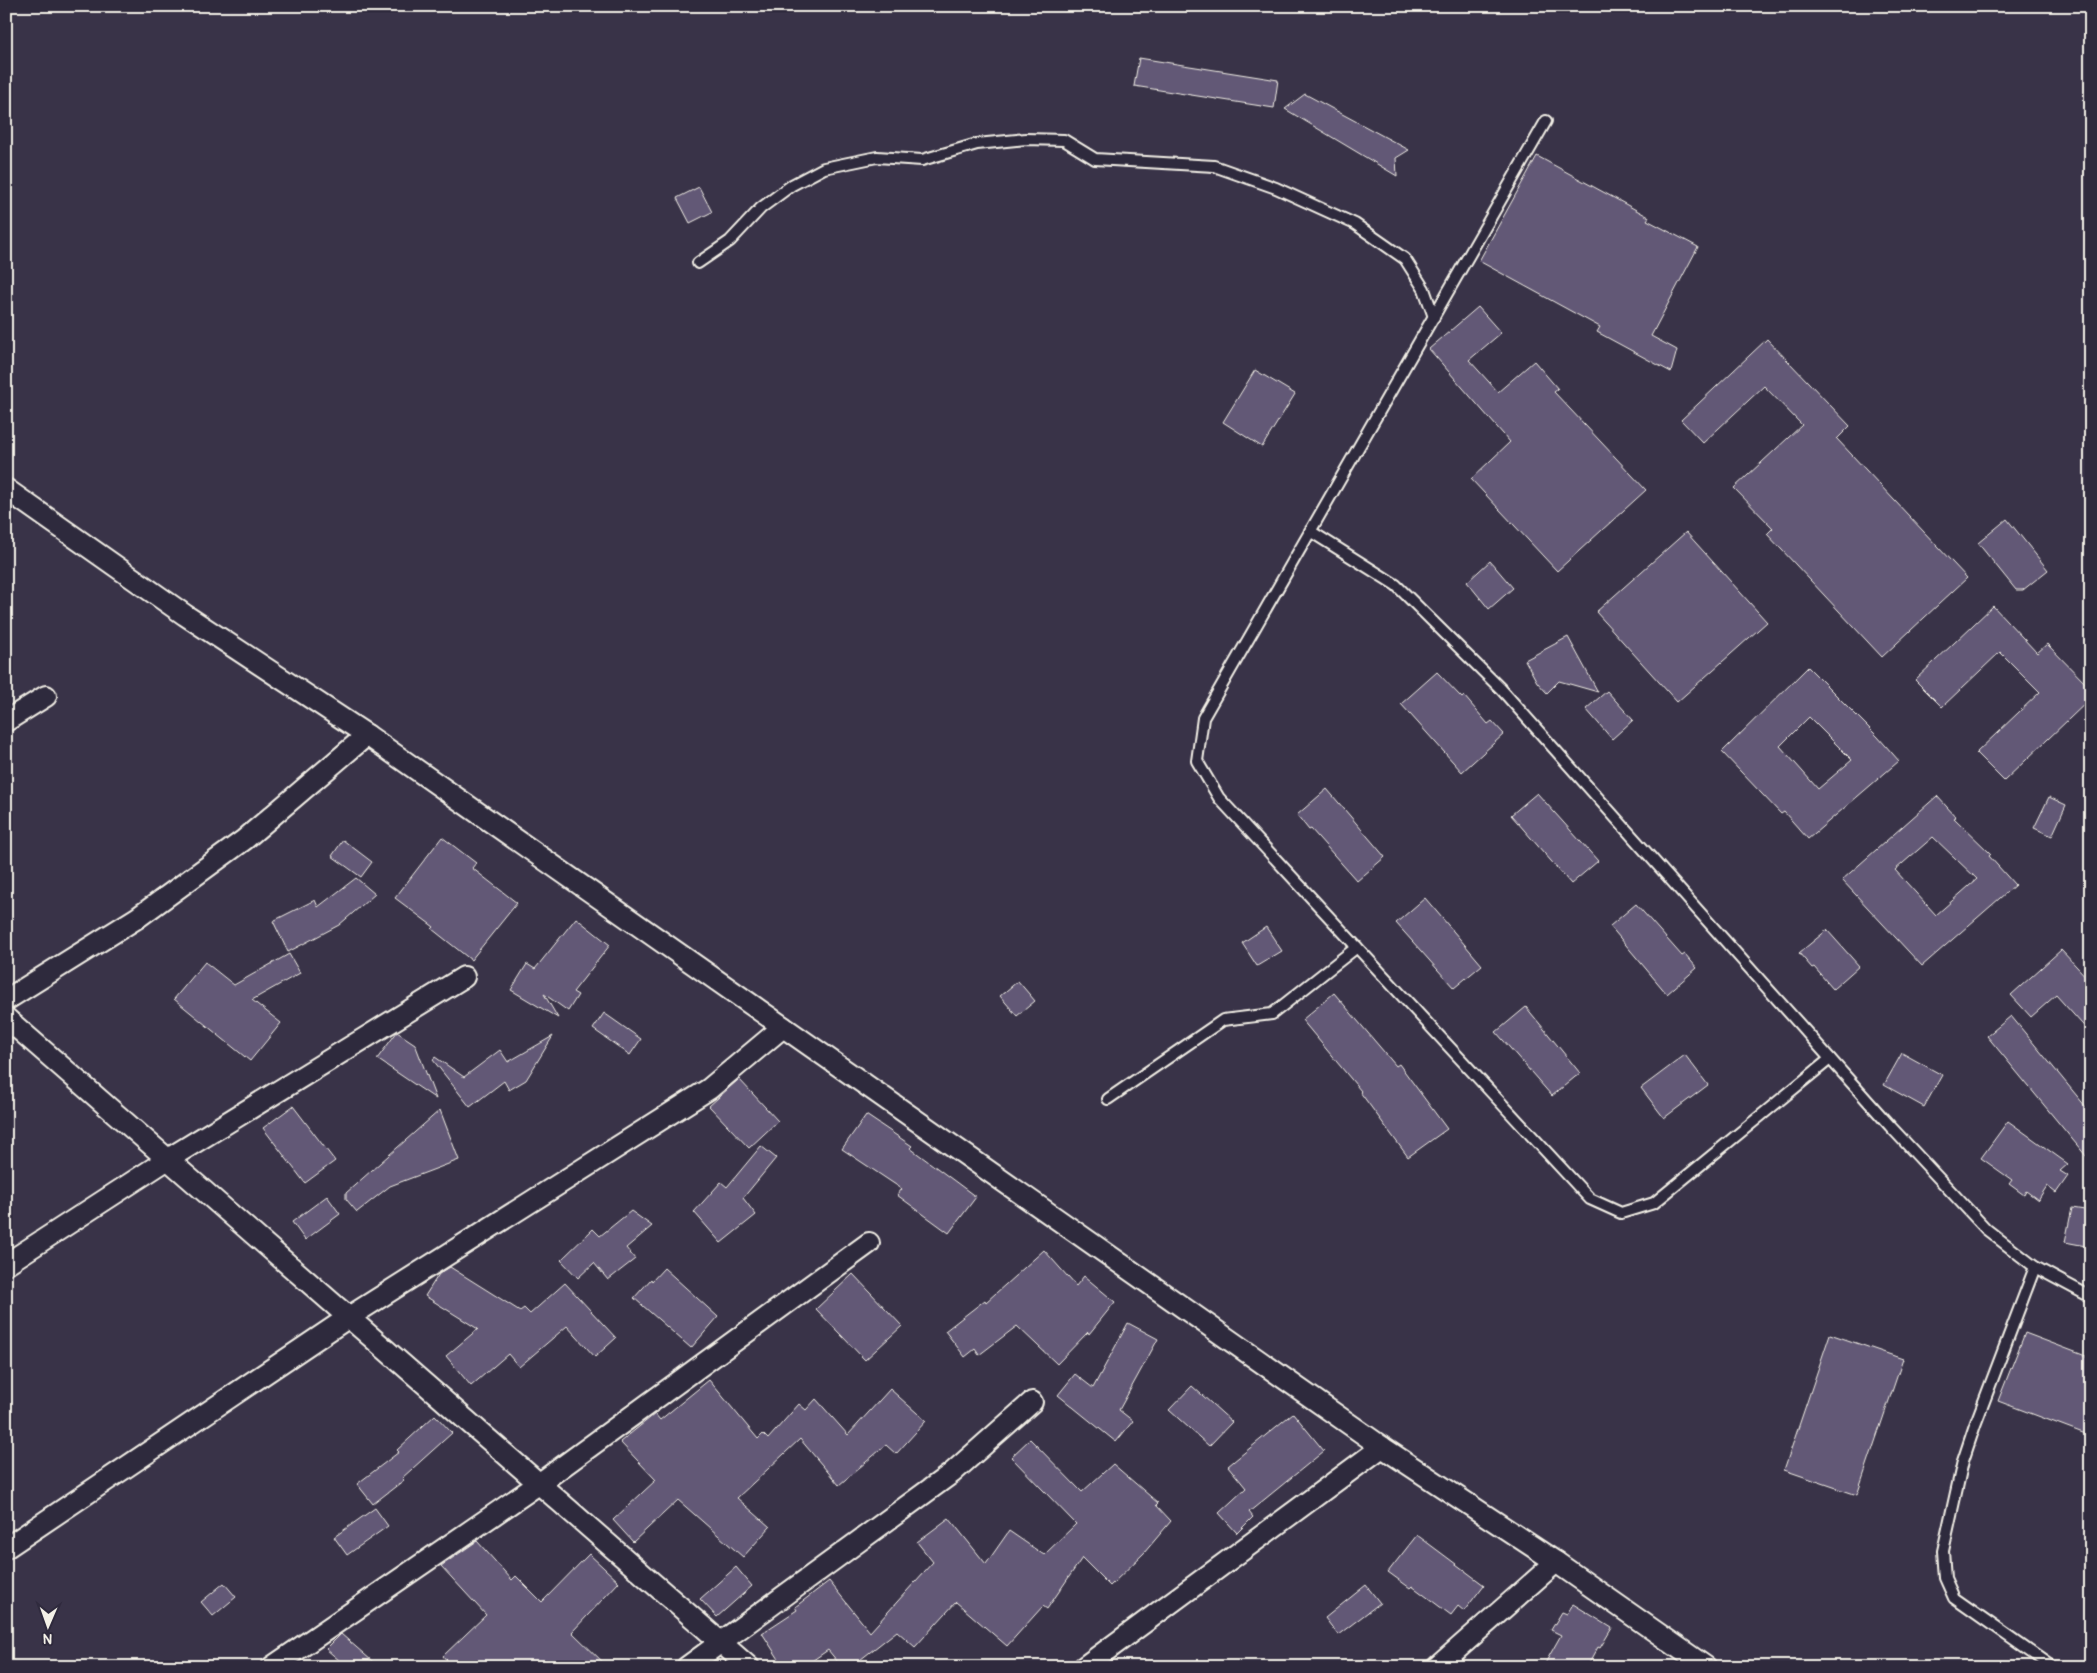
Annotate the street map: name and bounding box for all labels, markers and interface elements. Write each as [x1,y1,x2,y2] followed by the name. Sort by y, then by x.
[22,1600,72,1650] north arrow
[43,1630,53,1647] text: N

